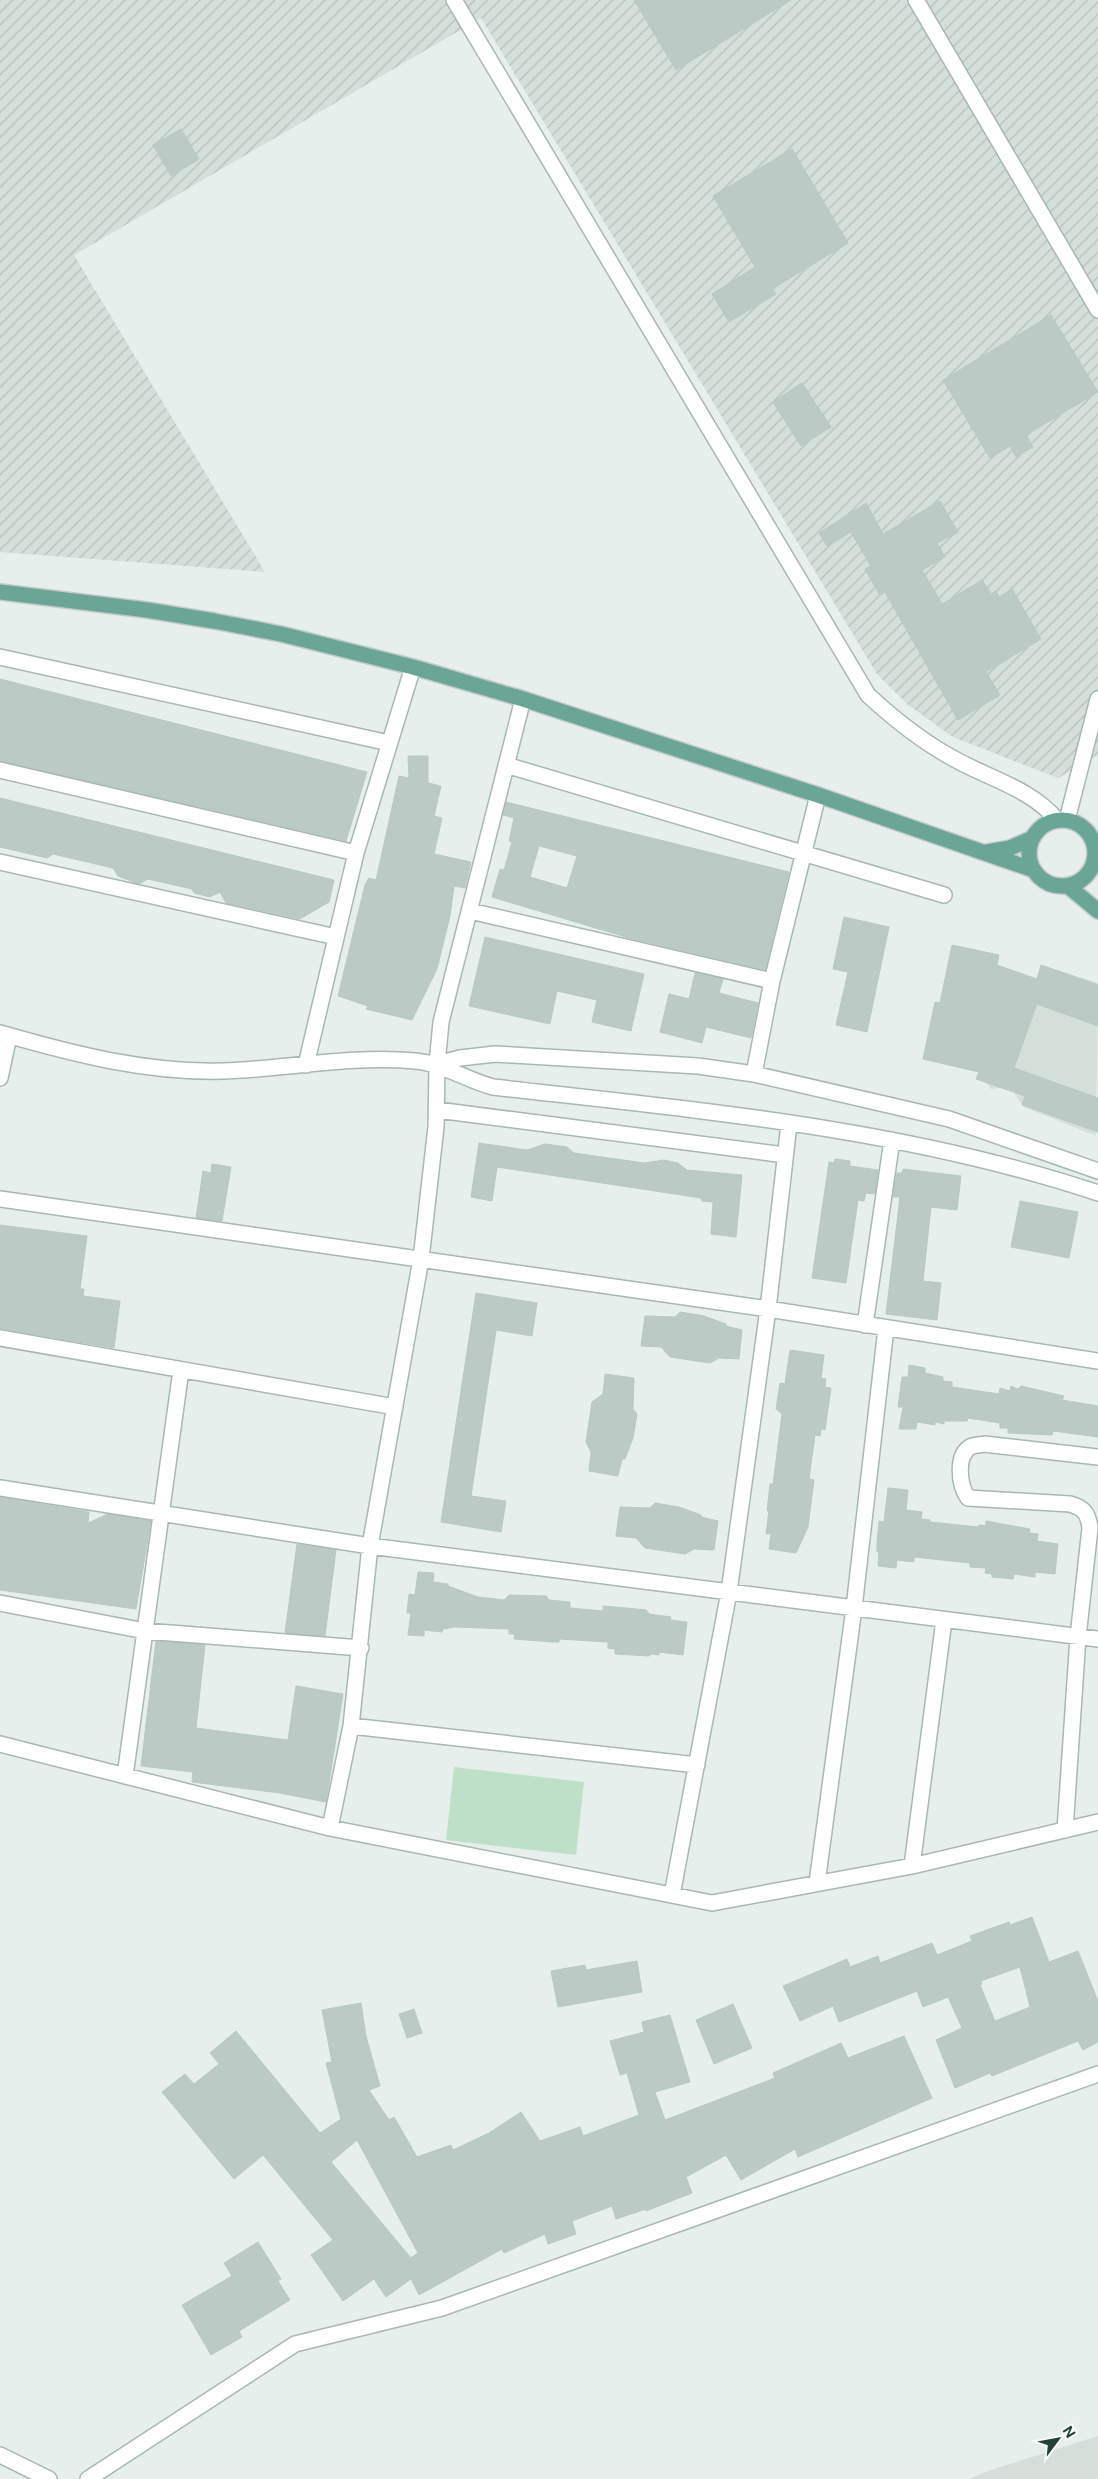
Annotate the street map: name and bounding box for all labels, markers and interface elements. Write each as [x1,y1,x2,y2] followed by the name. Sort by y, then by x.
[1033,2414,1083,2464] north arrow
[1059,2423,1079,2441] text: N

